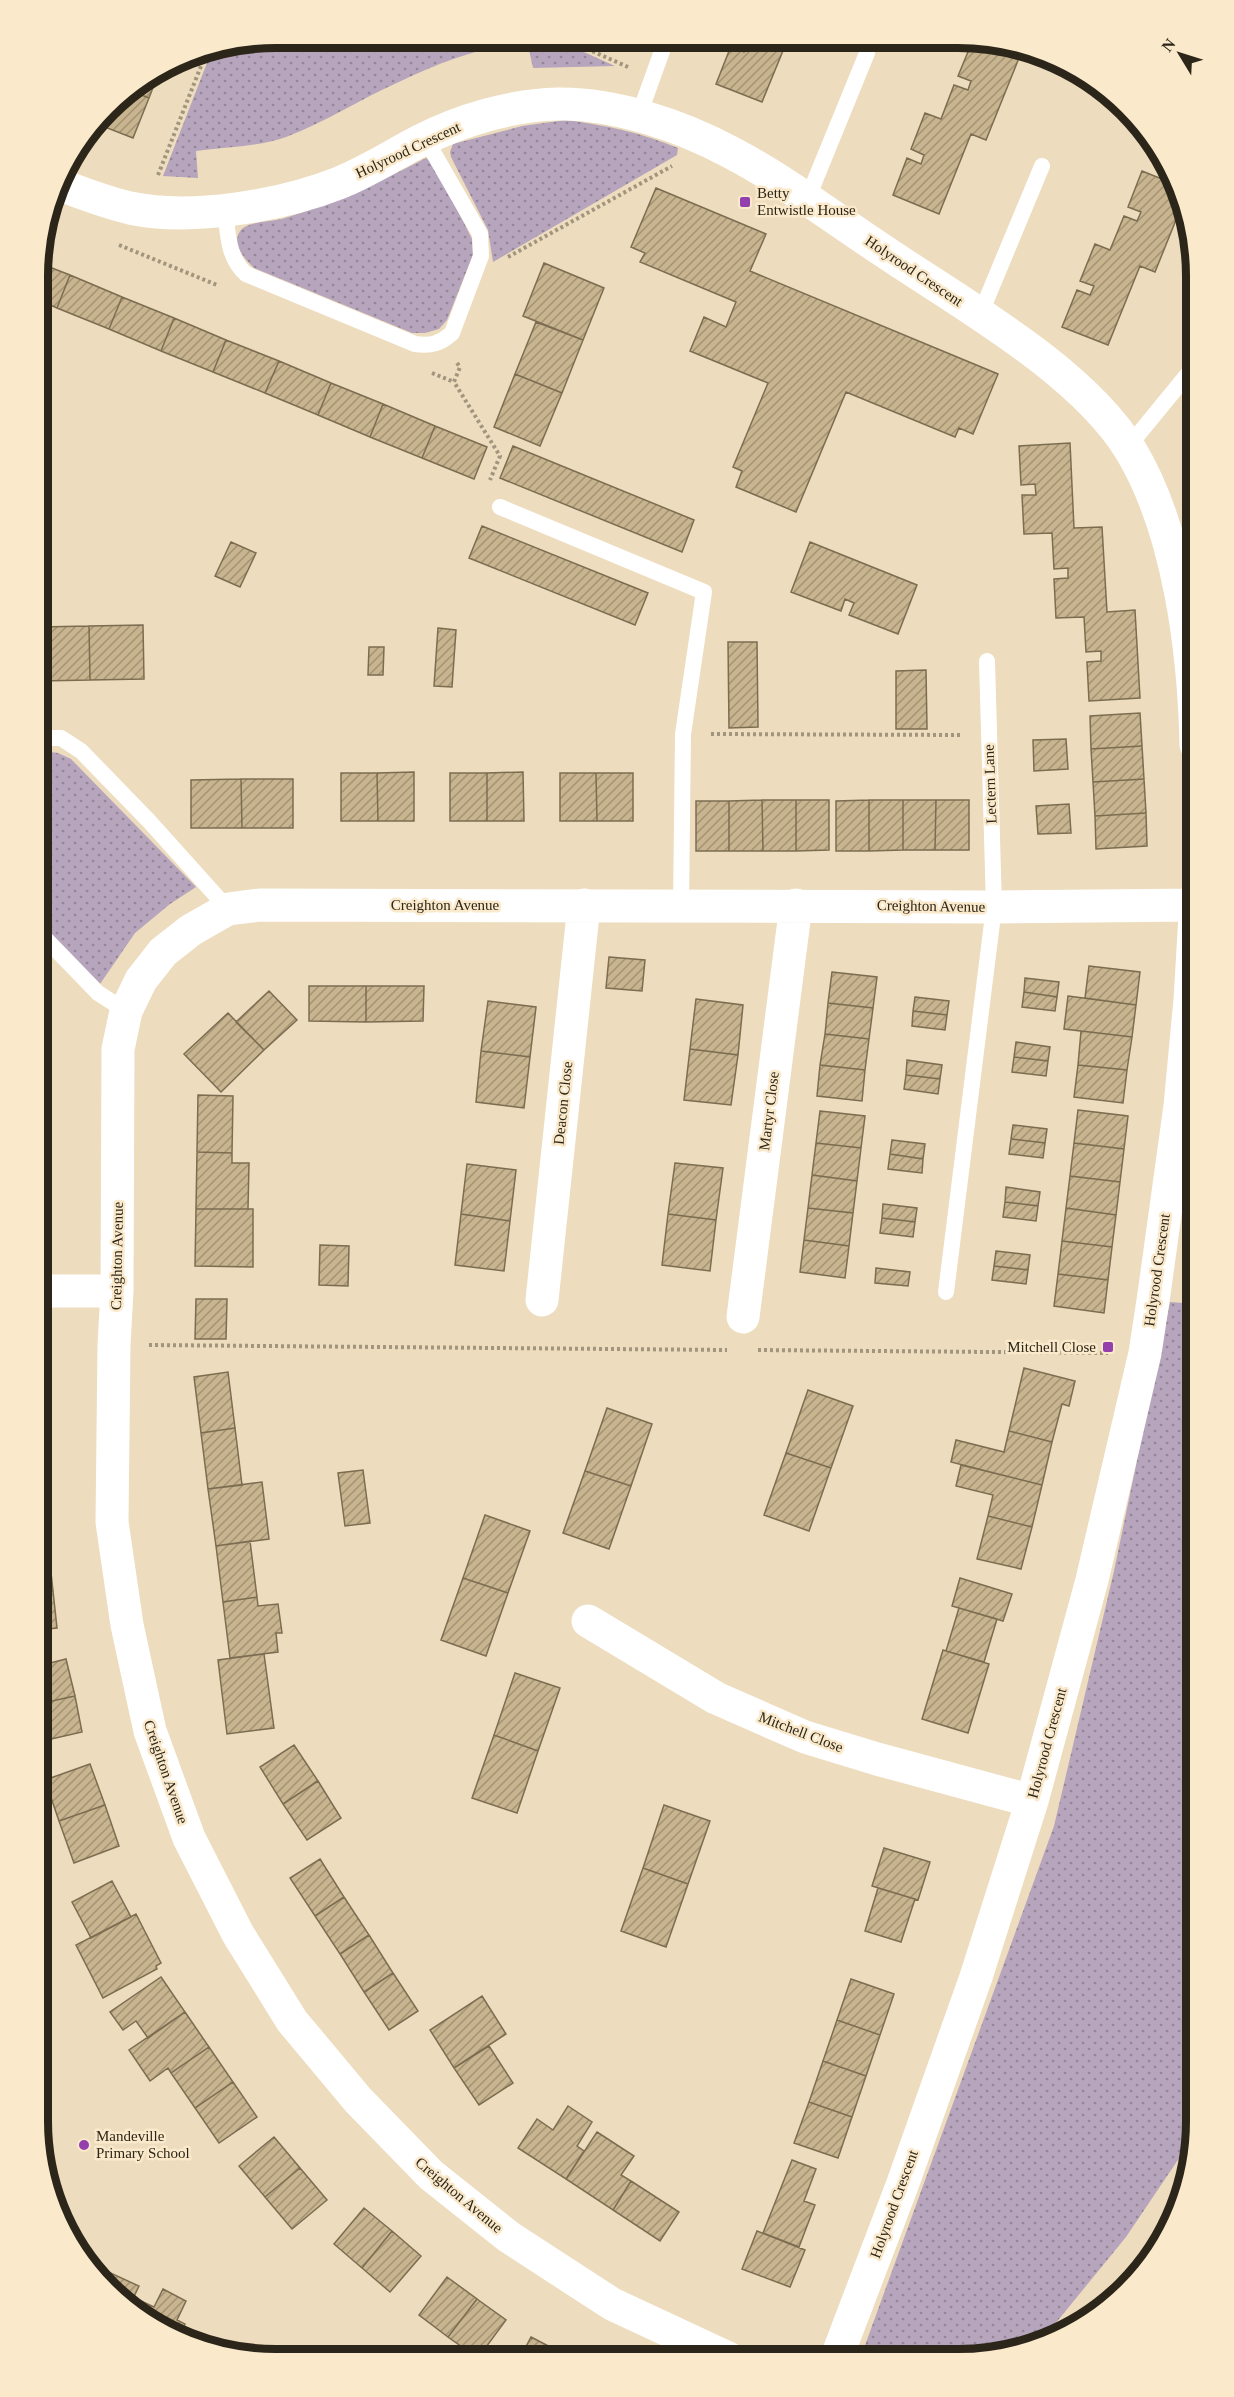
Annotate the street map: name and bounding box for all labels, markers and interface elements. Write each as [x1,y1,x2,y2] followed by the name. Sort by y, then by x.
[1150,24,1210,84] north arrow
[1158,35,1179,55] text: N
[353,118,464,181] street label: Holyrood Crescent
[757,185,856,218] place label: Betty Entwistle House
[738,195,752,209] marker: Betty Entwistle House
[862,233,966,310] street label: Holyrood Crescent
[981,744,999,824] street label: Lectern Lane
[391,897,500,913] street label: Creighton Avenue
[877,897,986,915] street label: Creighton Avenue
[551,1060,575,1145] street label: Deacon Close
[756,1070,782,1151] street label: Martyr Close
[108,1201,126,1310] street label: Creighton Avenue
[1141,1212,1173,1327] street label: Holyrood Crescent
[1007,1339,1096,1355] place label: Mitchell Close
[1101,1340,1115,1354] marker: Mitchell Close
[1025,1685,1070,1800] street label: Holyrood Crescent
[757,1709,846,1755] street label: Mitchell Close
[141,1718,191,1826] street label: Creighton Avenue
[96,2128,190,2161] place label: Mandeville Primary School
[77,2138,91,2152] marker: Mandeville Primary School
[867,2147,921,2260] street label: Holyrood Crescent
[412,2154,506,2236] street label: Creighton Avenue

